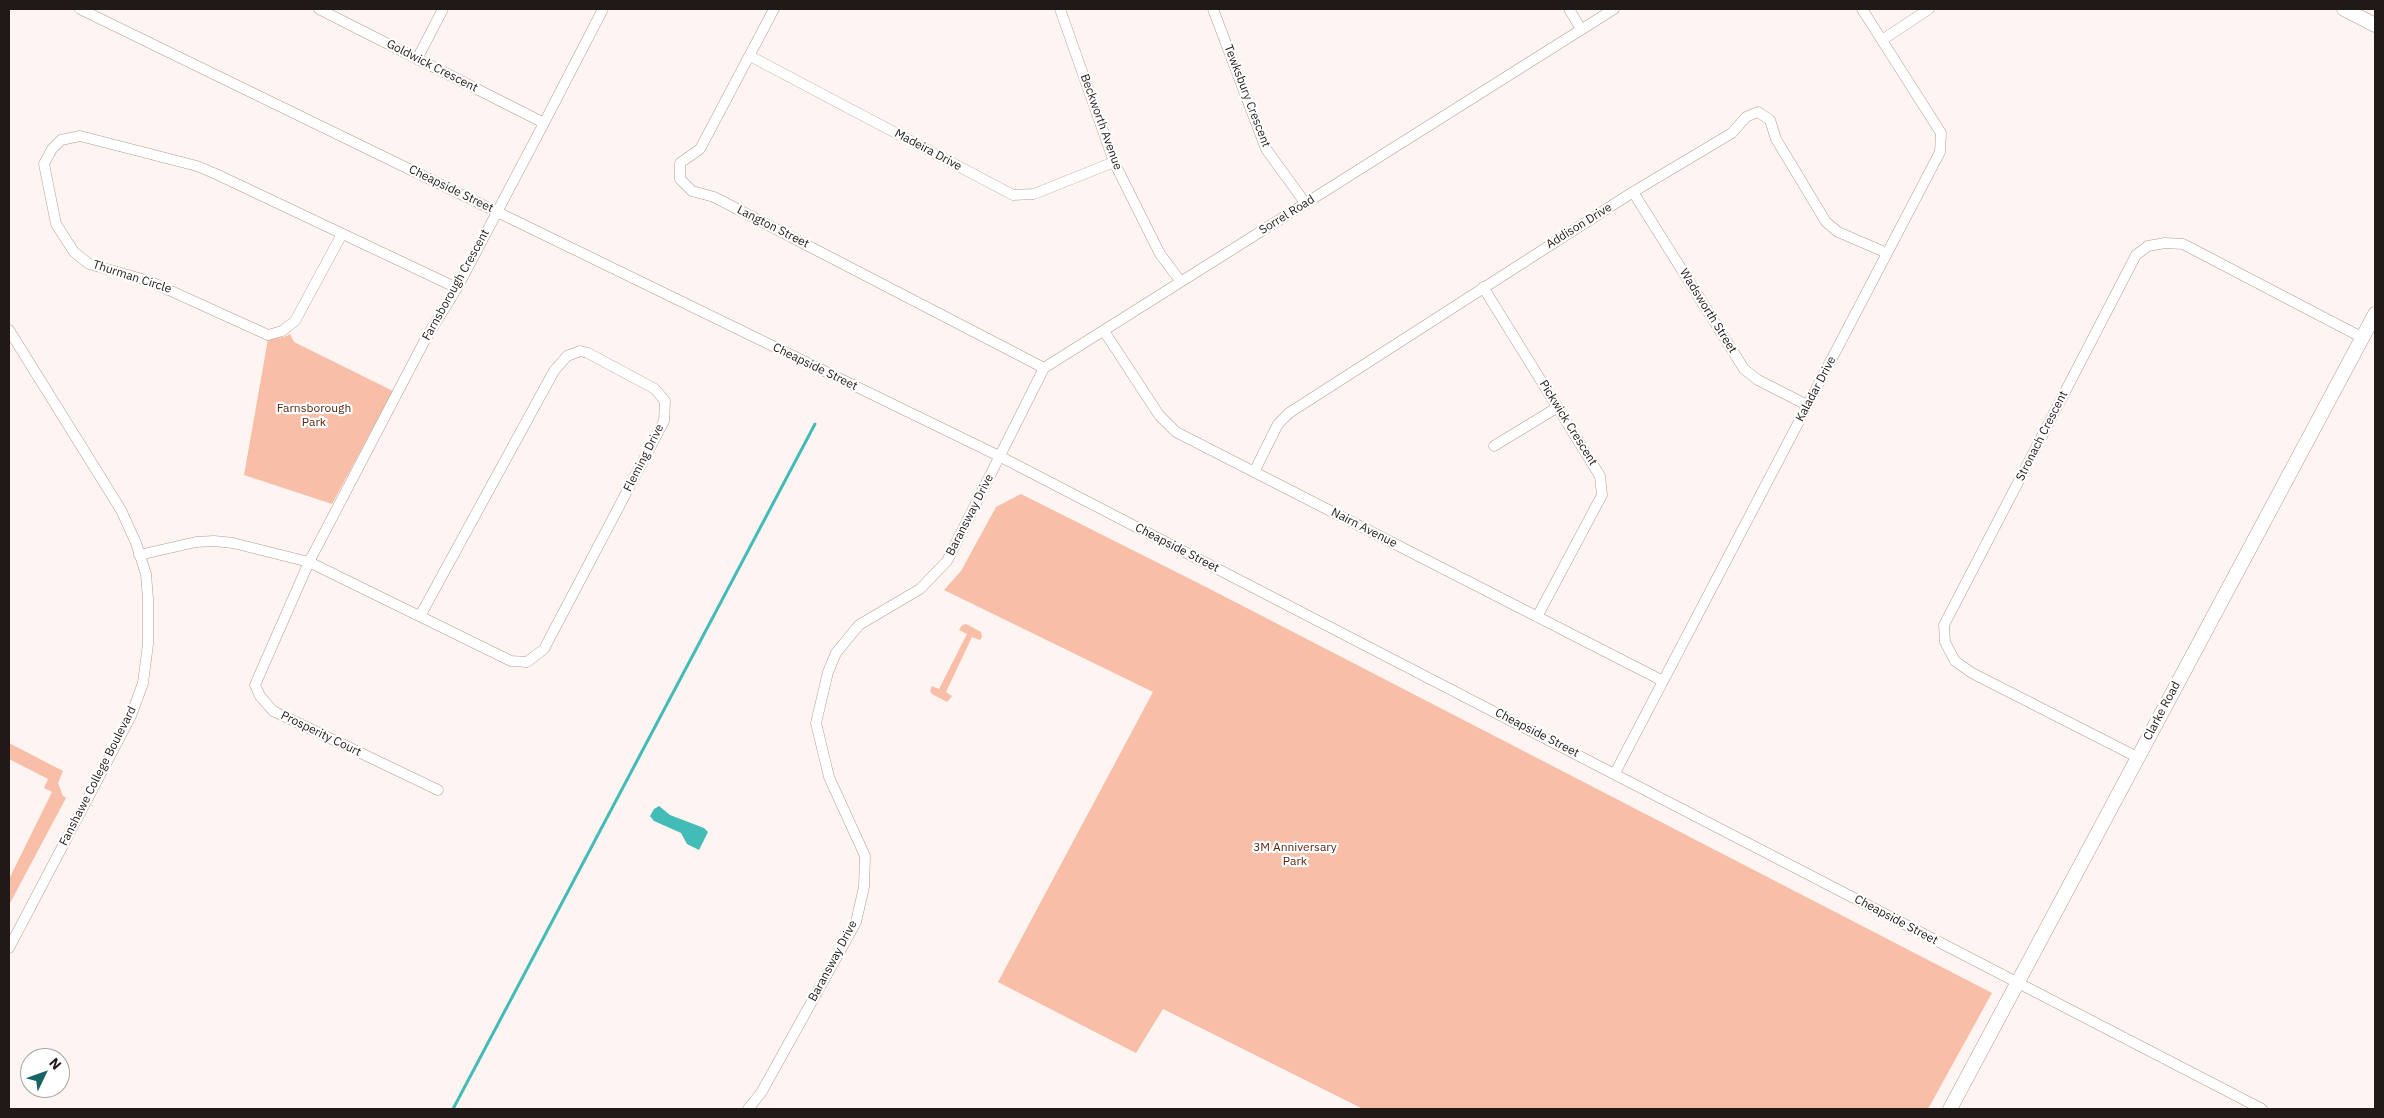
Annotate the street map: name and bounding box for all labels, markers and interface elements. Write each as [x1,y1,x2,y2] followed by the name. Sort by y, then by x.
[384,37,480,95] street label: Goldwick Crescent
[1221,43,1273,149] street label: Tewksbury Crescent
[1077,72,1125,172] street label: Beckworth Avenue
[892,126,964,174] street label: Madeira Drive
[406,162,496,216] street label: Cheapside Street
[1257,192,1317,238] street label: Sorrel Road
[1544,200,1614,252] street label: Addison Drive
[735,203,811,251] street label: Langton Street
[419,227,493,343] street label: Farnsborough Crescent
[91,257,173,297] street label: Thurman Circle
[1676,266,1740,356] street label: Wadsworth Street
[770,340,860,394] street label: Cheapside Street
[1793,354,1839,424] street label: Kaladar Drive
[1536,378,1600,468] street label: Pickwick Crescent
[2013,389,2071,483] street label: Stronach Crescent
[277,402,351,430] park label: Farnsborough Park
[621,422,667,494] street label: Fleming Drive
[943,472,997,558] street label: Baransway Drive
[1329,505,1399,551] street label: Nairn Avenue
[1133,521,1221,575] street label: Cheapside Street
[2140,679,2184,743] street label: Clarke Road
[56,704,140,848] street label: Fanshawe College Boulevard
[1493,706,1581,760] street label: Cheapside Street
[278,708,364,760] street label: Prosperity Court
[1253,841,1337,869] park label: 3M Anniversary Park
[1852,892,1940,948] street label: Cheapside Street
[806,918,860,1004] street label: Baransway Drive
[20,1048,70,1098] north arrow
[45,1054,65,1073] text: N

